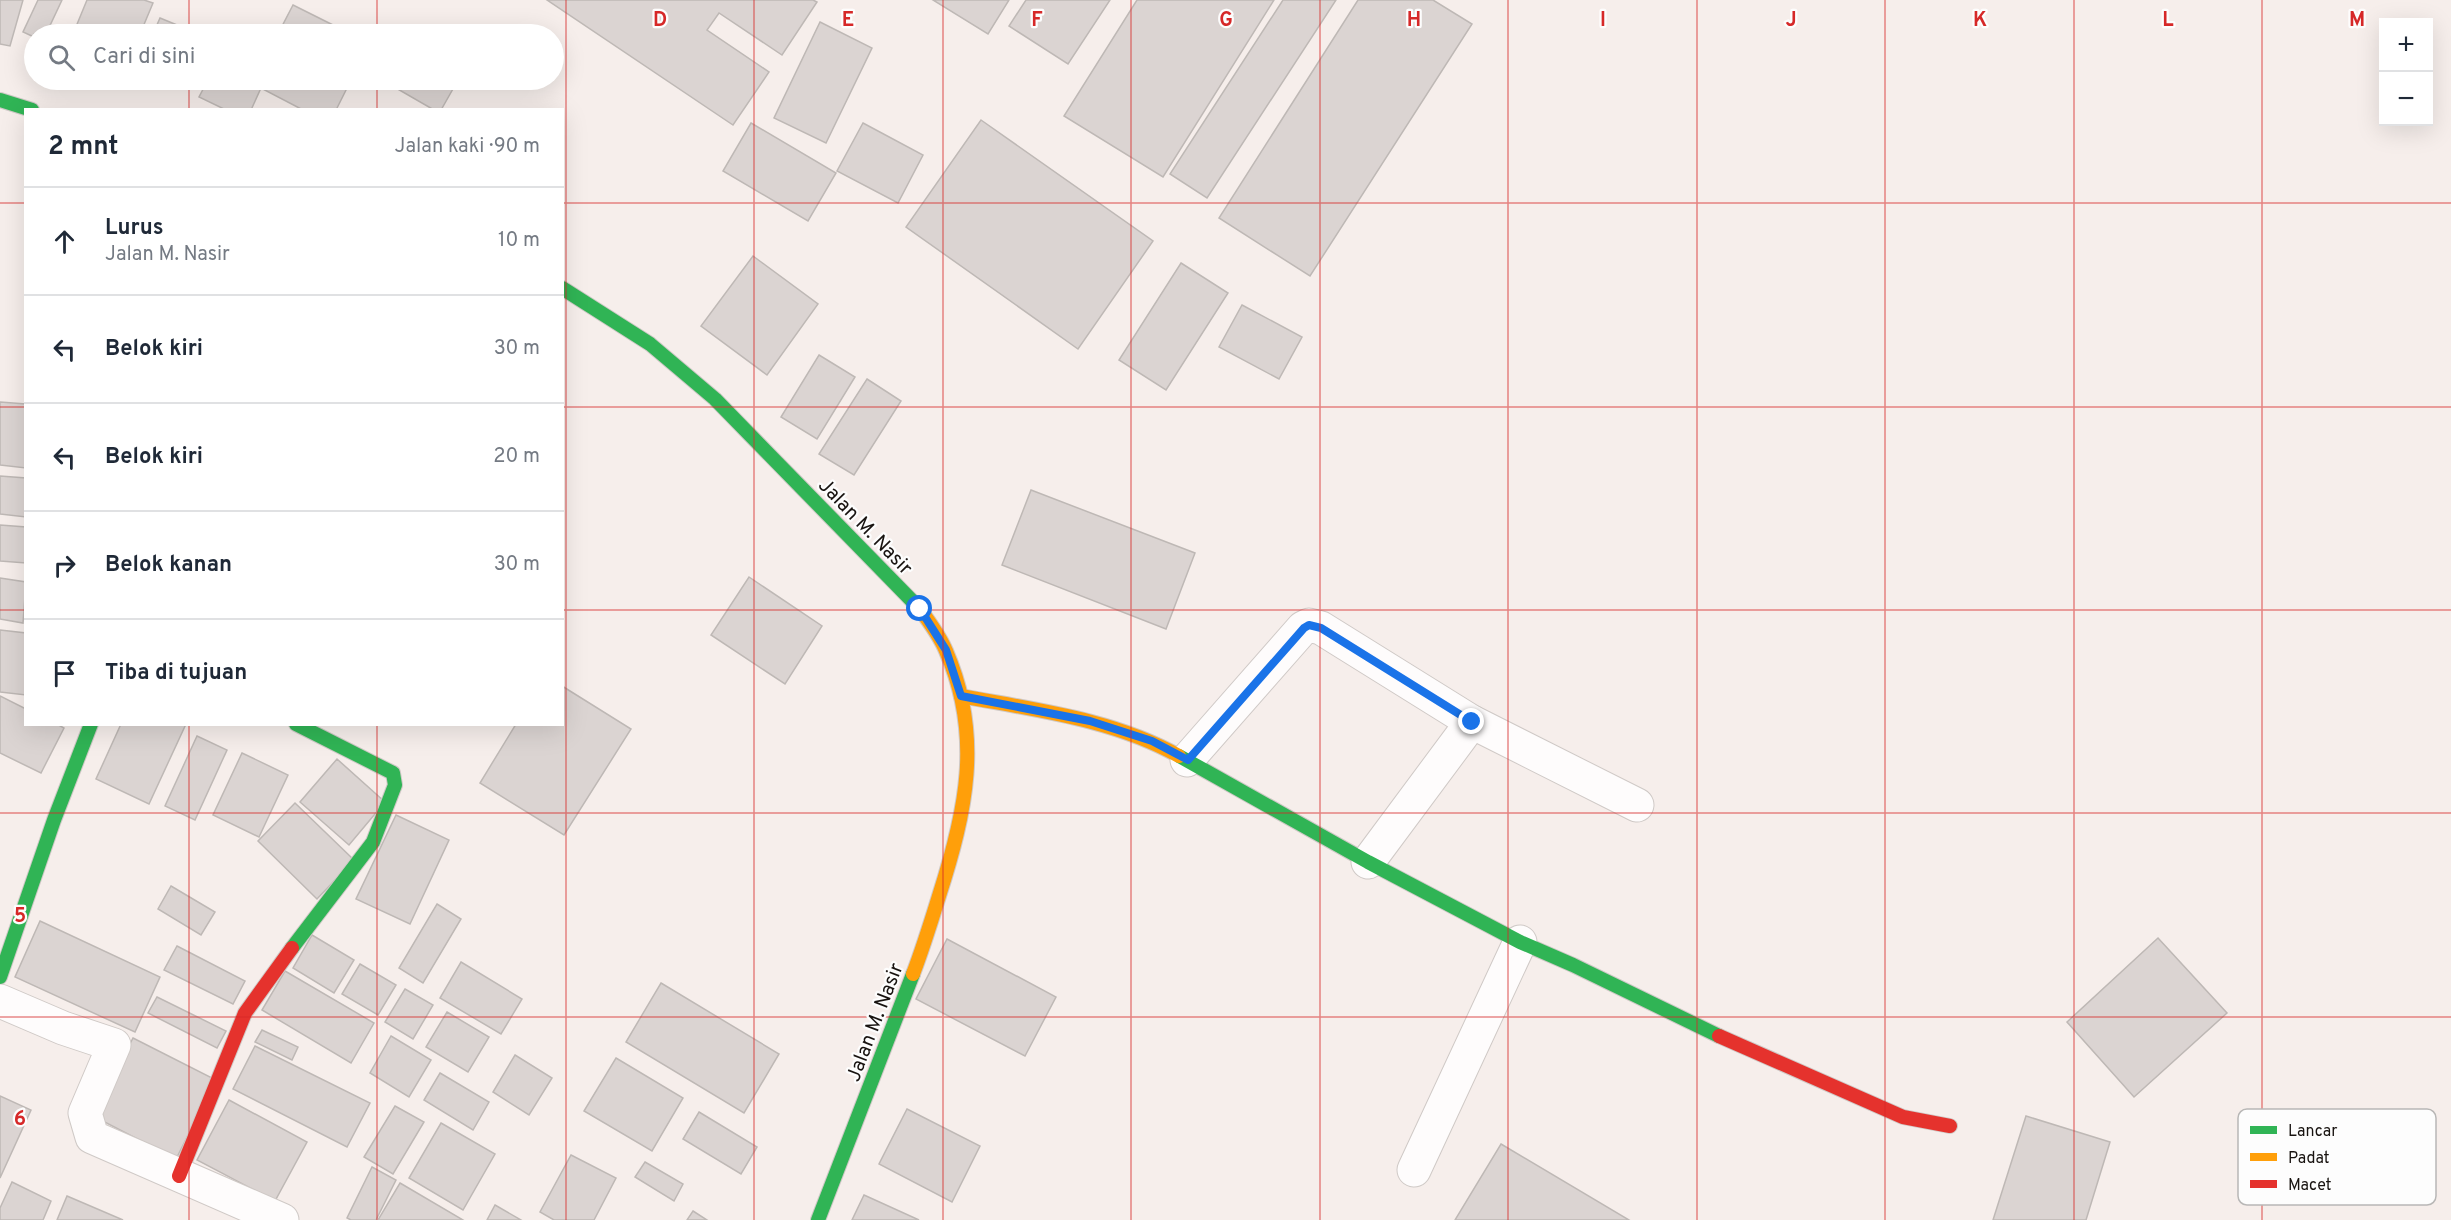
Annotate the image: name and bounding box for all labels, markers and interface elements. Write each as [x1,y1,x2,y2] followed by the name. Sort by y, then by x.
[653,8,667,34] text: D
[842,8,854,34] text: E
[1031,8,1043,34] text: F
[1219,8,1233,34] text: G
[1407,8,1421,34] text: H
[1600,8,1606,34] text: I
[1785,8,1797,34] text: J
[1973,8,1987,34] text: K
[2162,8,2174,34] text: L
[2349,8,2365,34] text: M
[2379,18,2433,126] map controls
[2379,18,2433,72] button: +
[24,24,564,90] search box
[45,41,78,74] icon: search
[93,44,195,71] text: Cari di sini
[2379,72,2433,126] button: −
[48,131,119,164] text: 2 mnt
[395,134,540,160] text: Jalan kaki · 90 m
[105,215,164,242] text: Lurus
[48,225,81,258] icon: ahead
[498,228,540,254] text: 10 m
[105,242,230,268] text: Jalan M. Nasir
[48,333,81,366] icon: left
[105,336,203,363] text: Belok kiri
[494,336,540,362] text: 30 m
[48,441,81,474] icon: left
[105,444,203,471] text: Belok kiri
[493,444,540,470] text: 20 m
[812,473,917,581] street label: Jalan M. Nasir
[48,549,81,582] icon: right
[105,552,232,579] text: Belok kanan
[494,552,540,578] text: 30 m
[906,595,932,621] route start
[48,657,81,690] icon: arrive
[105,660,247,687] text: Tiba di tujuan
[1458,708,1484,734] route end
[14,904,26,930] text: 5
[841,960,910,1086] street label: Jalan M. Nasir
[14,1107,26,1133] text: 6
[2238,1109,2436,1205] legend
[2288,1122,2338,1142] text: Lancar
[2288,1149,2330,1169] text: Padat
[2288,1176,2332,1196] text: Macet

